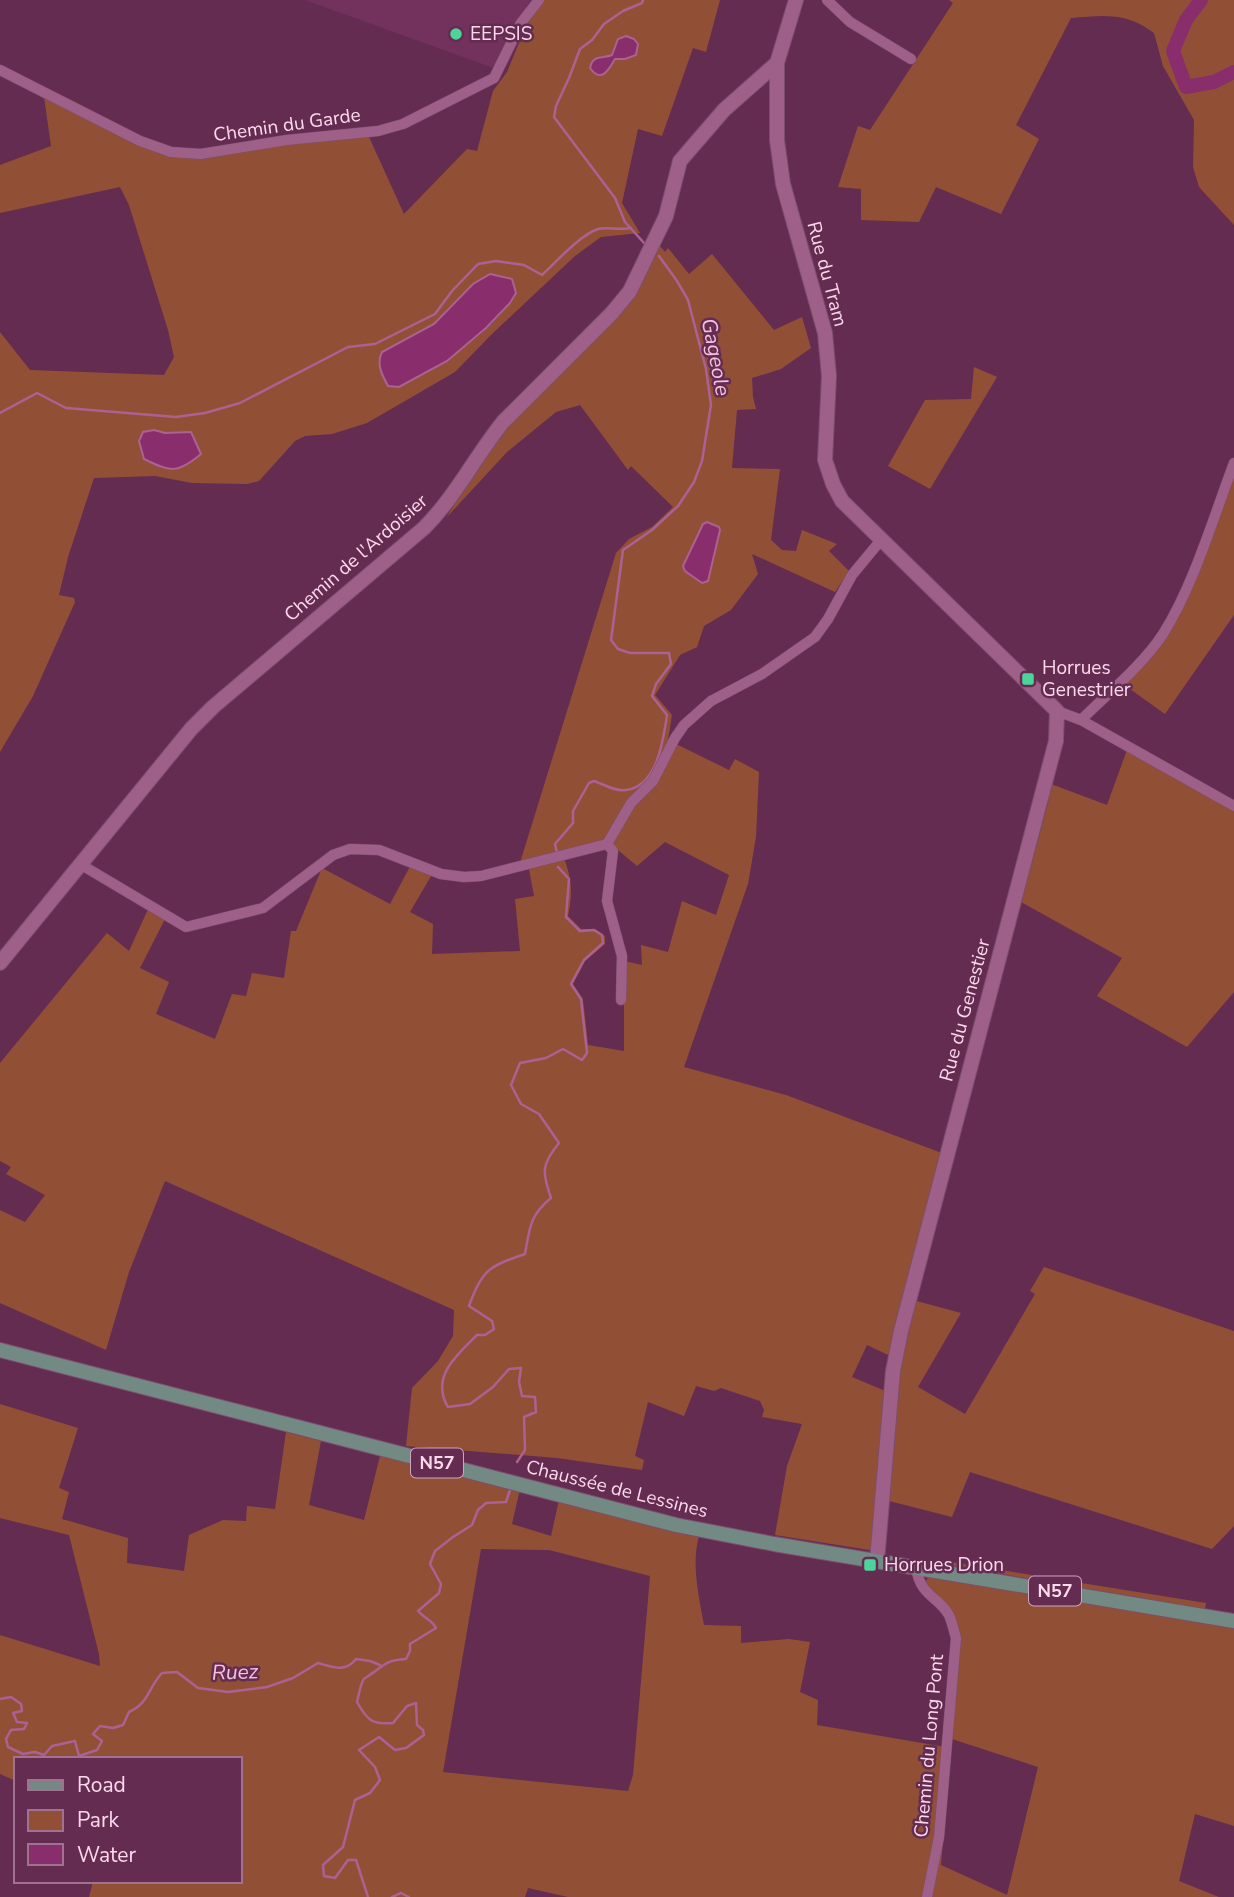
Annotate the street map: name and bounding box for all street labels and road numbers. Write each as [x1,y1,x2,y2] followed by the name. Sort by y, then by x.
[212,102,362,148] street label: Chemin du Garde
[800,218,854,330] street label: Rue du Tram
[279,488,433,628] street label: Chemin de l'Ardoisier
[933,936,997,1084] street label: Rue du Genestier
[411,1448,463,1478] road number: N57
[523,1454,711,1524] street label: Chaussée de Lessines
[1029,1576,1081,1606] road number: N57
[908,1653,950,1839] street label: Chemin du Long Pont

